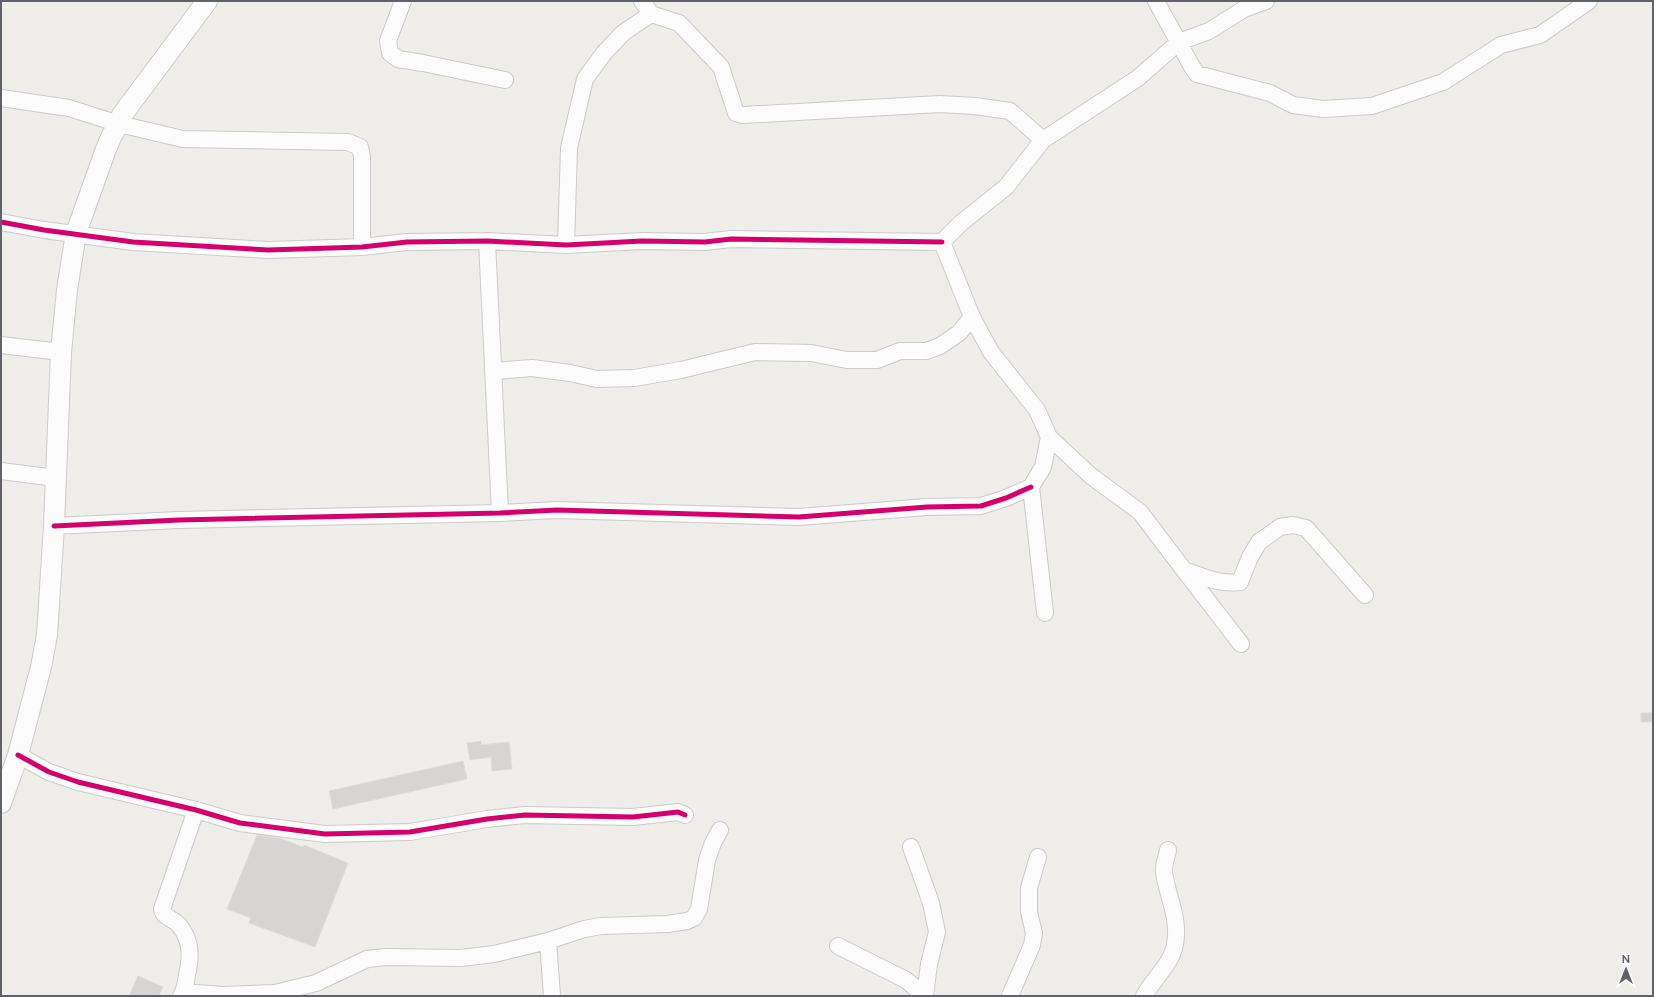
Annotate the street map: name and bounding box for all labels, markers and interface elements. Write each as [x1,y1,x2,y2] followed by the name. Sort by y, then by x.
[1606,949,1646,989] north arrow
[1622,953,1630,966] text: N

